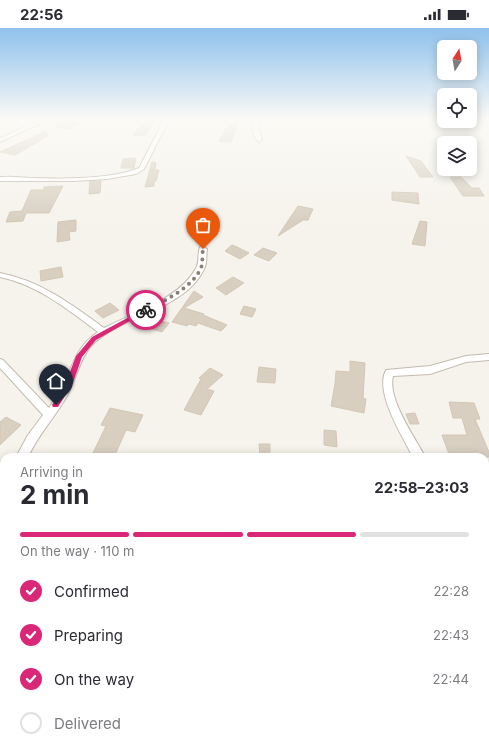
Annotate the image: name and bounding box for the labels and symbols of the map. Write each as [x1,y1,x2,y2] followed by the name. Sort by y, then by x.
[437,40,477,80] north arrow
[186,208,220,249] pin
[126,290,166,330] courier
[39,364,73,405] pin

